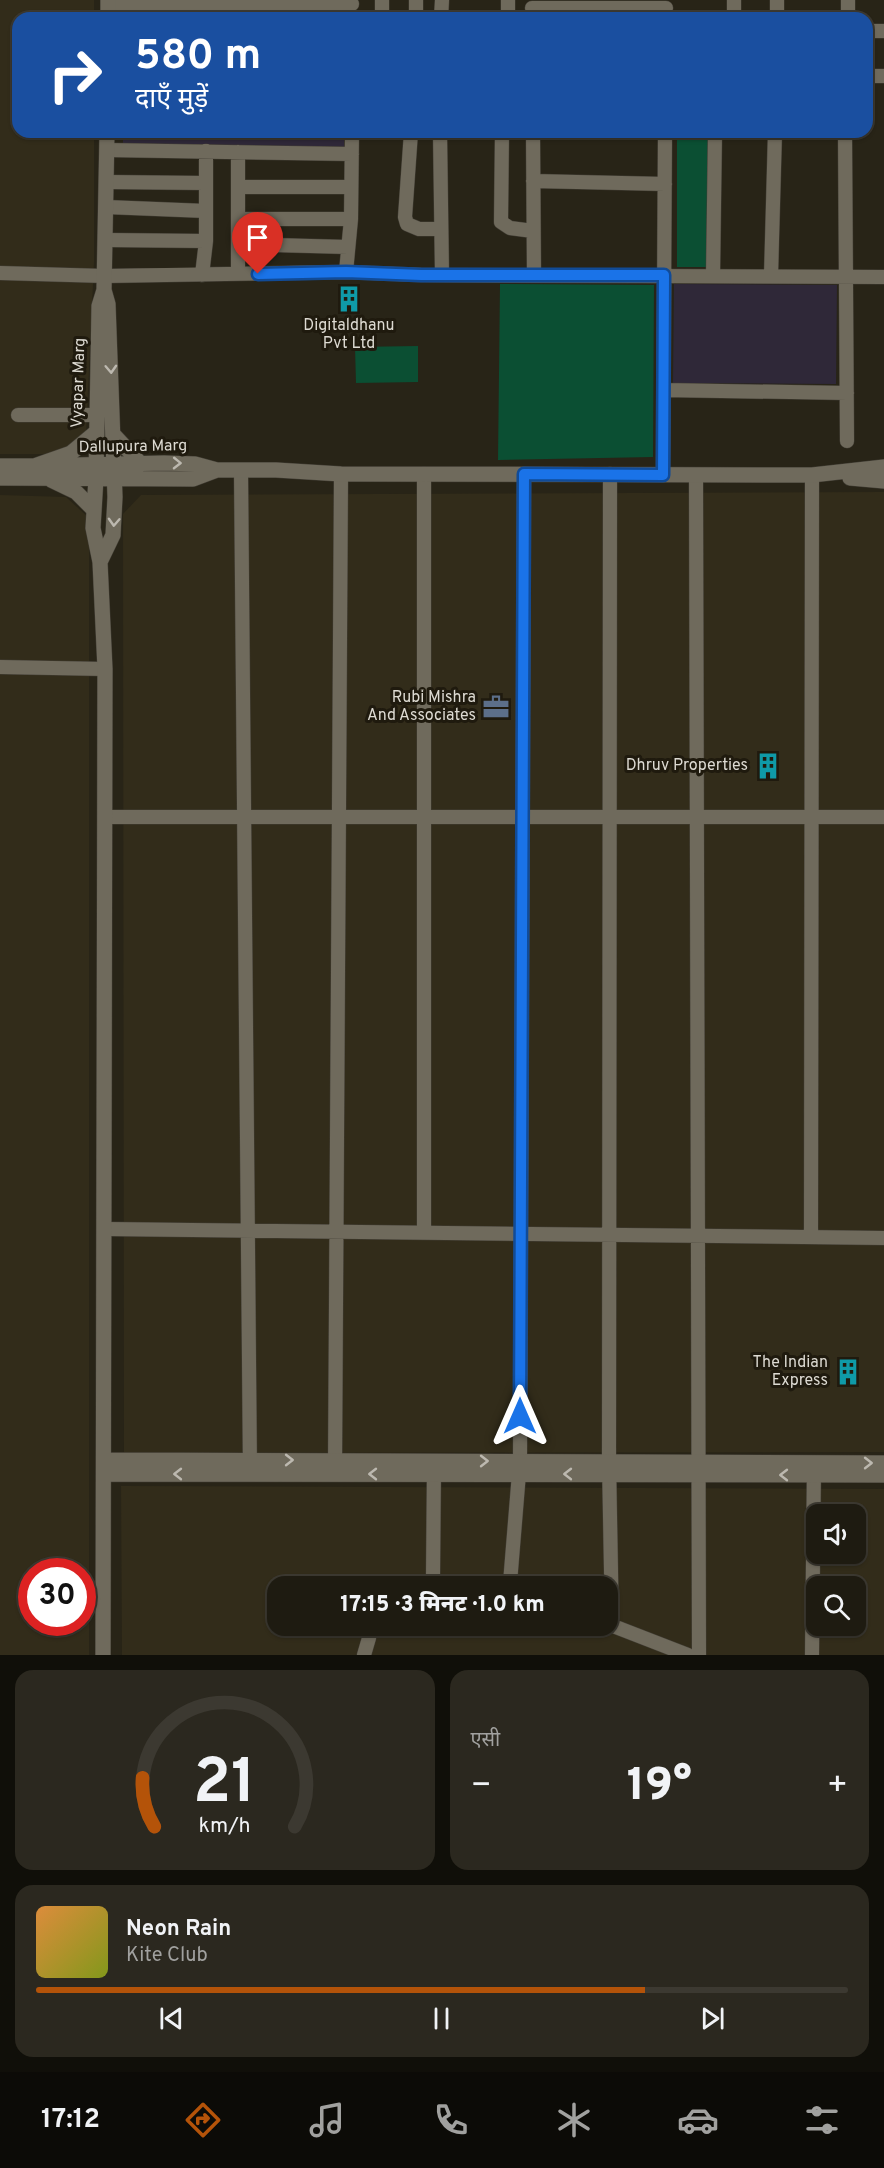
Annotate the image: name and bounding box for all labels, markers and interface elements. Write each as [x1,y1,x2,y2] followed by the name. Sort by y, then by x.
[135,31,261,84] text: 580 m
[36,36,114,114] icon: right
[135,83,208,117] text: दाएँ मुड़ें
[232,212,283,274] pin
[241,221,274,254] icon: arrive
[334,284,364,314] building icon: Digitaldhanu Pvt Ltd
[303,316,395,354] place label: Digitaldhanu Pvt Ltd
[67,338,91,428] street label: Vyapar Marg
[104,365,117,374] one-way arrow
[79,436,187,458] street label: Dallupura Marg
[172,457,181,470] one-way arrow
[107,517,120,526] one-way arrow
[367,688,476,726] place label: Rubi Mishra And Associates
[481,692,511,722] office icon: Rubi Mishra And Associates
[753,751,783,781] building icon: Dhruv Properties
[626,756,748,776] place label: Dhruv Properties
[753,1353,828,1391] place label: The Indian Express
[833,1357,863,1387] building icon: The Indian Express
[488,1384,552,1448] position arrow
[285,1454,294,1467] one-way arrow
[480,1455,489,1467] one-way arrow
[864,1457,873,1469] one-way arrow
[173,1468,182,1480] one-way arrow
[368,1468,377,1480] one-way arrow
[563,1468,572,1480] one-way arrow
[779,1469,788,1481] one-way arrow
[806,1504,866,1636] map controls
[806,1504,866,1564] button: sound
[18,1558,96,1636] speed limit sign: 30
[806,1576,866,1636] button: search
[340,1592,545,1619] text: 17:15 · 3 मिनट · 1.0 km
[471,1728,500,1754] text: एसी
[193,1746,256,1825] text: 21
[627,1759,692,1816] text: 19°
[471,1766,492,1808] text: −
[827,1766,848,1808] text: +
[199,1813,251,1840] text: km/h
[126,1916,231,1943] text: Neon Rain
[126,1943,208,1969] text: Kite Club
[155,2002,188,2035] icon: previous
[425,2002,458,2035] icon: pause
[696,2002,729,2035] icon: next
[182,2099,224,2141] icon: directions
[306,2099,348,2141] icon: music
[430,2099,472,2141] icon: phone
[553,2099,595,2141] icon: climate
[677,2099,719,2141] icon: car
[801,2099,843,2141] icon: filters
[41,2103,100,2137] text: 17:12

